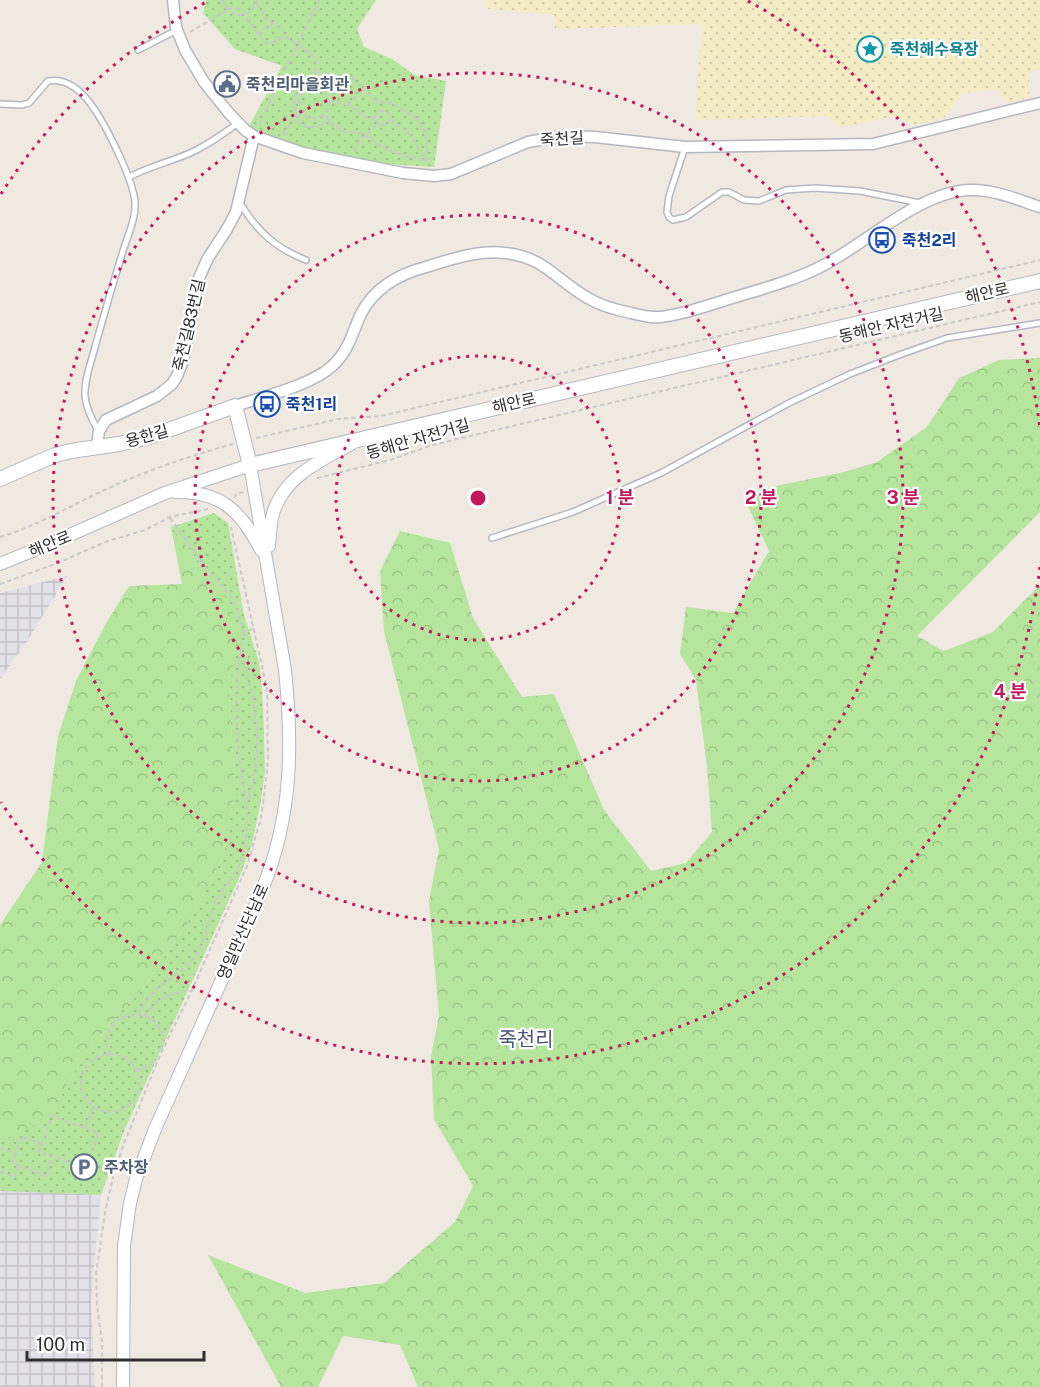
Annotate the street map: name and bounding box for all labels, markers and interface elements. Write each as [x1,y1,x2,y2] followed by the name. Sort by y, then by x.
[855,34,885,64] place icon: 죽천해수욕장
[890,40,979,59] place label: 죽천해수욕장
[212,69,242,99] public building icon: 죽천리마을회관
[246,75,349,94] place label: 죽천리마을회관
[539,128,585,150] street label: 죽천길
[867,225,897,255] bus stop icon: 죽천2리
[902,231,956,250] place label: 죽천2리
[169,277,209,373] street label: 죽천길83번길
[963,279,1011,307] street label: 해안로
[837,304,945,346] street label: 동해안 자전거길
[252,389,282,419] bus stop icon: 죽천1리
[490,389,538,417] street label: 해안로
[286,395,337,414] place label: 죽천1리
[364,415,472,463] street label: 동해안 자전거길
[123,421,171,451] street label: 용한길
[606,487,635,508] text: 1 분
[745,487,777,508] text: 2 분
[887,487,920,508] text: 3 분
[468,488,488,508] centre of rings
[26,527,74,561] street label: 해안로
[994,681,1027,702] text: 4 분
[213,881,273,983] street label: 영일만산단남로
[498,1027,554,1051] district label: 죽천리
[69,1152,99,1182] parking icon: 주차장
[104,1158,148,1177] place label: 주차장
[27,1324,204,1362] scale bar
[36,1334,85,1355] text: 100 m

